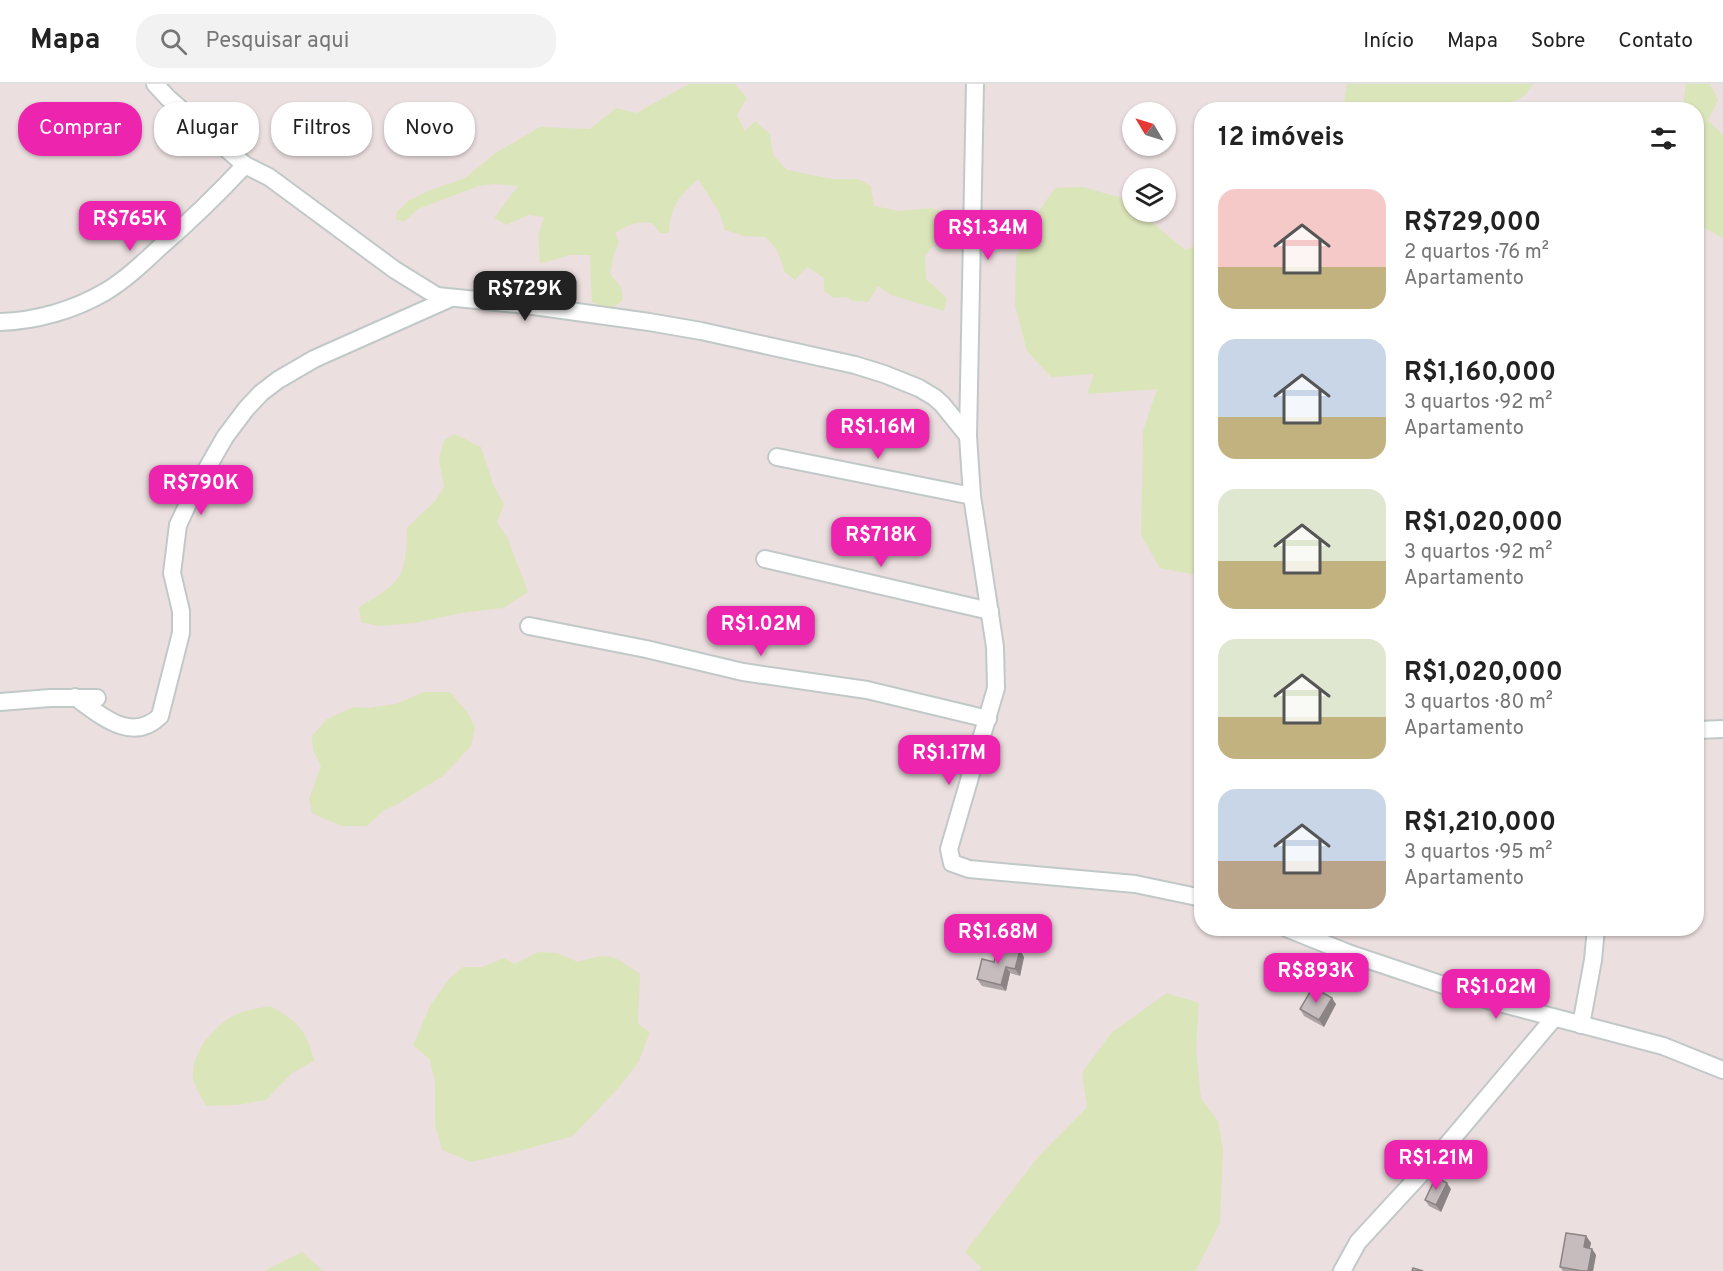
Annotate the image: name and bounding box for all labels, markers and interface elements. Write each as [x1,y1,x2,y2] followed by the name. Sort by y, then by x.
[136,14,556,68] search box
[30,23,100,59] text: Mapa
[157,25,190,58] icon: search
[205,28,349,55] text: Pesquisar aqui
[1363,28,1414,55] text: Início
[1447,28,1498,55] text: Mapa
[1531,28,1585,55] text: Sobre
[1618,28,1693,55] text: Contato
[18,102,142,156] chip: Comprar
[154,102,259,156] chip: Alugar
[271,102,372,156] chip: Filtros
[384,102,475,156] chip: Novo
[1122,102,1176,156] north arrow
[1122,102,1176,222] map controls
[1218,122,1345,155] text: 12 imóveis
[1647,122,1680,155] icon: filters
[1122,168,1176,222] button: layers
[81,201,179,252] pin: R$765K
[93,207,167,233] text: R$765K
[1404,207,1541,240] text: R$729,000
[933,210,1043,261] pin: R$1.34M
[1266,213,1338,285] icon: home
[948,216,1028,242] text: R$1.34M
[1404,240,1549,266] text: 2 quartos · 76 m²
[1404,266,1524,292] text: Apartamento
[476,271,574,322] pin: R$729K
[488,277,562,303] text: R$729K
[1404,357,1556,390] text: R$1,160,000
[1266,363,1338,435] icon: home
[1404,390,1552,416] text: 3 quartos · 92 m²
[823,409,933,460] pin: R$1.16M
[840,415,916,441] text: R$1.16M
[1404,416,1524,442] text: Apartamento
[152,465,250,516] pin: R$790K
[163,471,239,497] text: R$790K
[1404,507,1563,540] text: R$1,020,000
[1266,513,1338,585] icon: home
[832,517,930,568] pin: R$718K
[845,523,917,549] text: R$718K
[1404,540,1552,566] text: 3 quartos · 92 m²
[1404,566,1524,592] text: Apartamento
[706,606,816,657] pin: R$1.02M
[721,612,801,638] text: R$1.02M
[1404,657,1563,690] text: R$1,020,000
[1266,663,1338,735] icon: home
[1404,690,1553,716] text: 3 quartos · 80 m²
[1404,716,1524,742] text: Apartamento
[894,735,1004,786] pin: R$1.17M
[912,741,986,767] text: R$1.17M
[1404,807,1556,840] text: R$1,210,000
[1266,813,1338,885] icon: home
[1404,840,1553,866] text: 3 quartos · 95 m²
[1404,866,1524,892] text: Apartamento
[943,914,1053,965] pin: R$1.68M
[958,920,1038,946] text: R$1.68M
[1267,953,1365,1004] pin: R$893K
[1278,959,1354,985] text: R$893K
[1441,969,1551,1020] pin: R$1.02M
[1456,975,1536,1001] text: R$1.02M
[1381,1140,1491,1191] pin: R$1.21M
[1398,1146,1474,1172] text: R$1.21M

